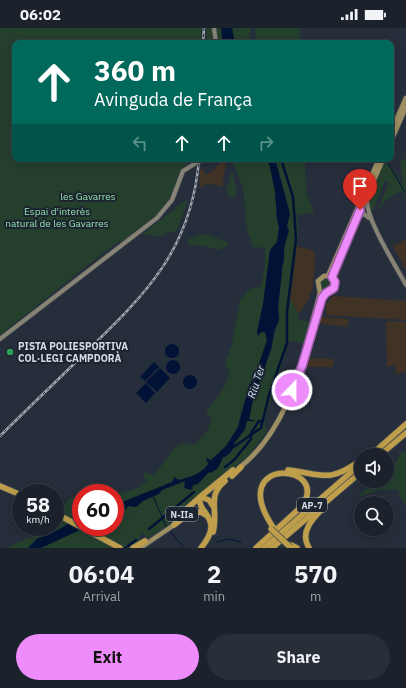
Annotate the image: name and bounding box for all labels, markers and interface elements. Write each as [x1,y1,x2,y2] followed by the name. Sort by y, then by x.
[20,5,61,24] text: 06:02
[94,52,176,89] text: 360 m
[28,56,80,108] icon: ahead
[94,88,252,111] text: Avinguda de França
[129,132,151,154] icon: left
[171,132,193,154] icon: ahead
[213,132,235,154] icon: ahead
[255,132,277,154] icon: right
[343,169,377,210] pin
[349,175,371,197] icon: arrive
[60,190,116,203] park label: les Gavarres
[5,205,109,230] park label: Espai d'interès natural de les Gavarres
[18,340,128,365] place label: PISTA POLIESPORTIVA COL·LEGI CAMPDORÀ
[5,347,15,357] marker: PISTA POLIESPORTIVA COL·LEGI CAMPDORÀ
[244,363,268,400] water label: Riu Ter
[271,369,313,411] position arrow
[354,448,394,536] map controls
[354,448,394,488] button: sound
[72,484,124,536] speed limit sign: 60
[26,491,50,518] text: 58
[354,496,394,536] button: search
[297,498,327,512] road number: AP-7
[166,507,198,521] road number: N-IIa
[26,513,50,526] text: km/h
[69,558,134,590] text: 06:04
[207,558,221,590] text: 2
[294,558,337,590] text: 570
[83,588,121,605] text: Arrival
[203,588,225,605] text: min
[310,588,321,605] text: m
[16,634,199,680] button: Exit
[207,634,390,680] button: Share

